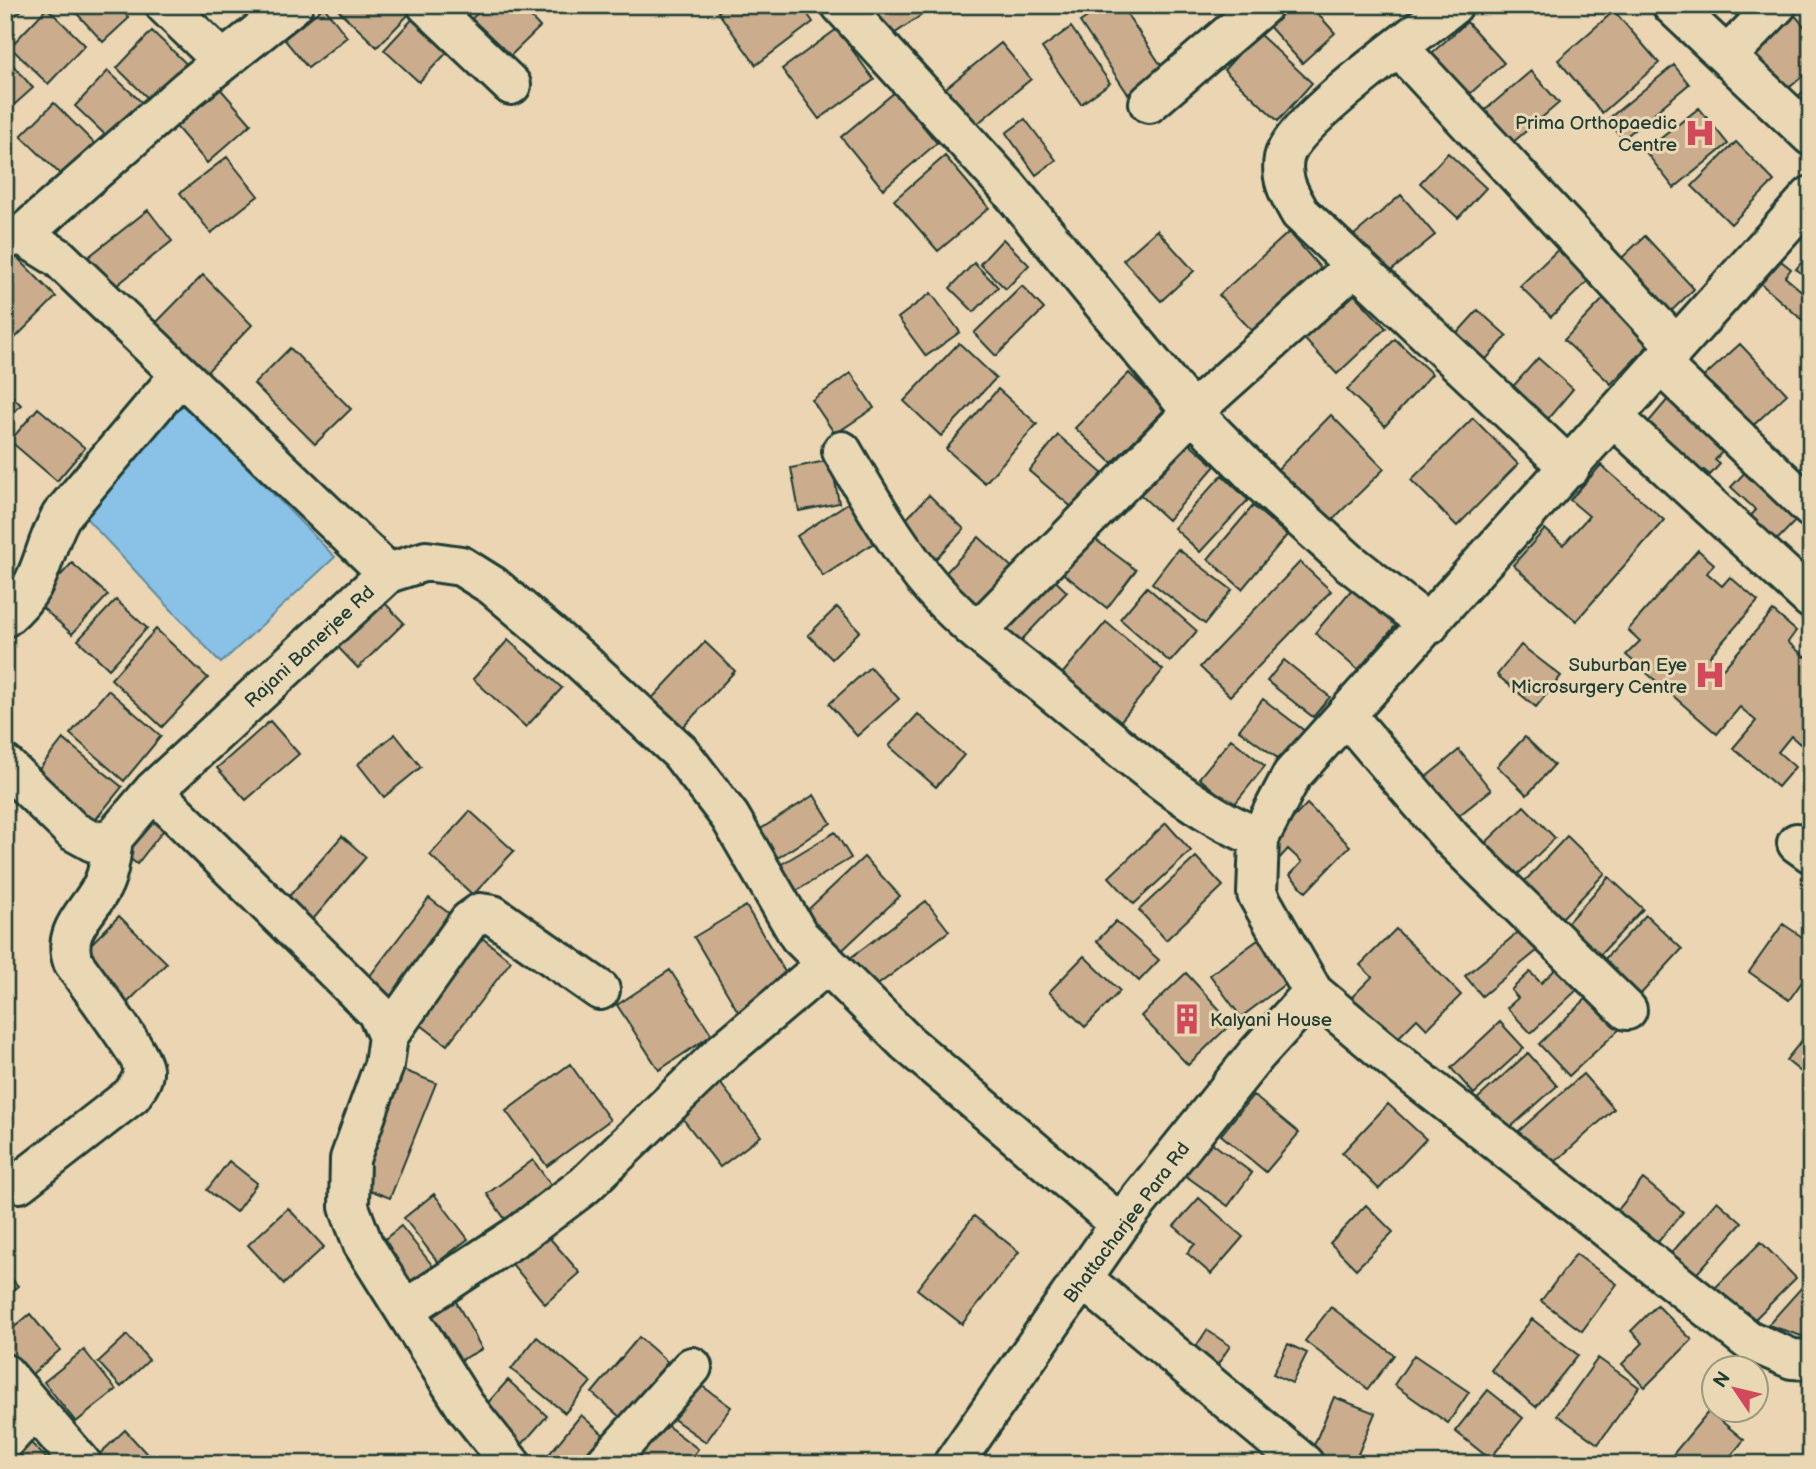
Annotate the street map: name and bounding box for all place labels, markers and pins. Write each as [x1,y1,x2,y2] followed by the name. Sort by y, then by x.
[1515,112,1677,157] place label: Prima Orthopaedic Centre
[1683,116,1717,150] hospital icon: Prima Orthopaedic Centre
[1511,654,1687,699] place label: Suburban Eye Microsurgery Centre
[1693,658,1727,692] hospital icon: Suburban Eye Microsurgery Centre
[1170,1002,1204,1036] building icon: Kalyani House
[1210,1009,1332,1032] place label: Kalyani House

